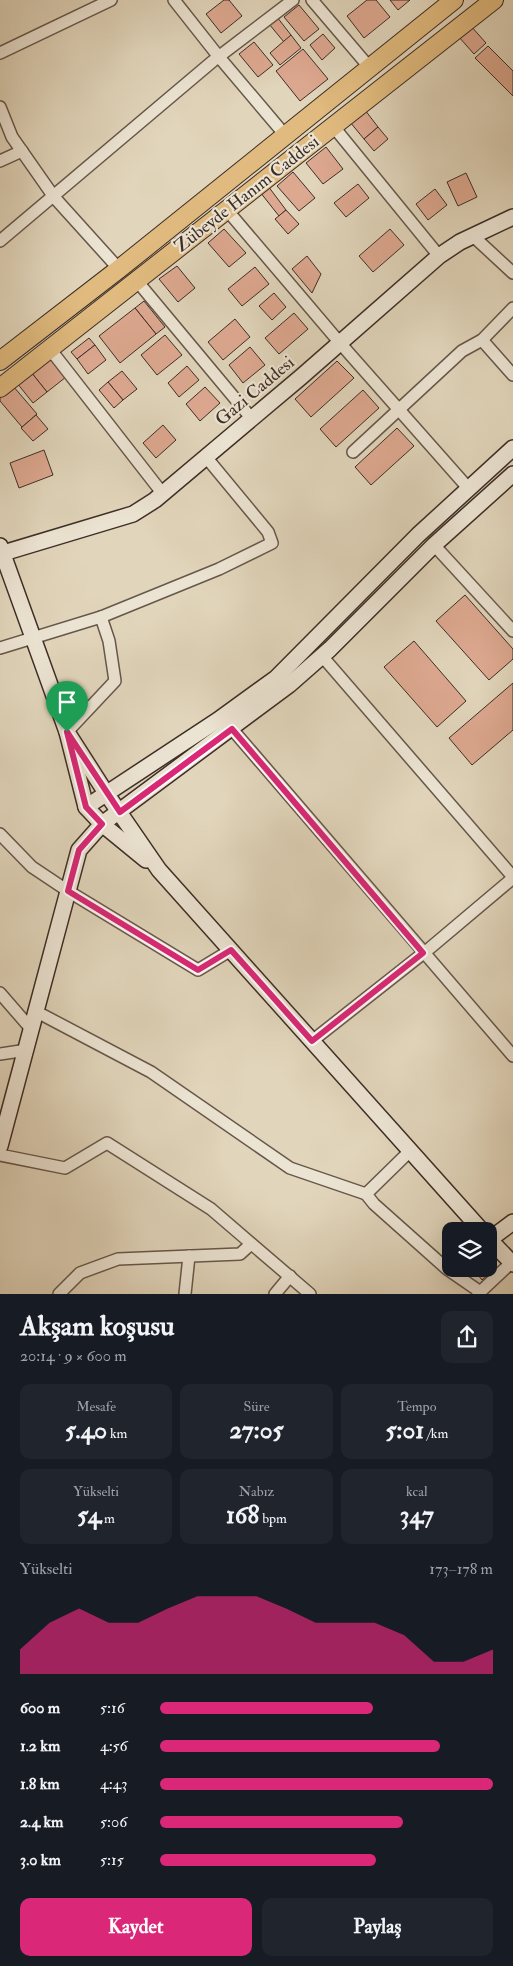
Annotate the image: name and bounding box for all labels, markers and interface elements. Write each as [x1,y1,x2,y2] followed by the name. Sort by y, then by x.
[170,130,324,258] street label: Zübeyde Hanım Caddesi
[211,351,300,431] street label: Gazi Caddesi
[46,681,88,732] pin
[53,688,81,716] icon: arrive
[442,1222,497,1277] map controls
[442,1222,497,1277] button: layers
[20,1309,174,1344] text: Akşam koşusu
[441,1311,493,1363] button: share
[20,1346,127,1366] text: 20:14 · 9 × 600 m
[76,1398,116,1415] text: Mesafe
[243,1398,269,1415] text: Süre
[397,1398,436,1415] text: Tempo
[65,1415,107,1446] text: 5.40
[229,1415,284,1446] text: 27:05
[385,1415,424,1446] text: 5:01
[107,1425,127,1442] text: km
[424,1425,448,1442] text: /km
[73,1483,119,1500] text: Yükselti
[239,1483,274,1500] text: Nabız
[406,1483,428,1500] text: kcal
[77,1500,101,1531] text: 54
[226,1500,259,1531] text: 168
[400,1500,434,1531] text: 347
[101,1510,115,1527] text: m
[259,1510,287,1527] text: bpm
[20,1559,72,1579] text: Yükselti
[429,1559,493,1579] text: 173–178 m
[20,1698,60,1718] text: 600 m
[100,1698,125,1718] text: 5:16
[20,1736,60,1756] text: 1.2 km
[100,1736,128,1756] text: 4:56
[20,1774,60,1794] text: 1.8 km
[100,1774,127,1794] text: 4:43
[20,1812,63,1832] text: 2.4 km
[100,1812,127,1832] text: 5:06
[20,1850,61,1870] text: 3.0 km
[100,1850,124,1870] text: 5:15
[20,1898,252,1956] button: Kaydet
[262,1898,493,1956] button: Paylaş

